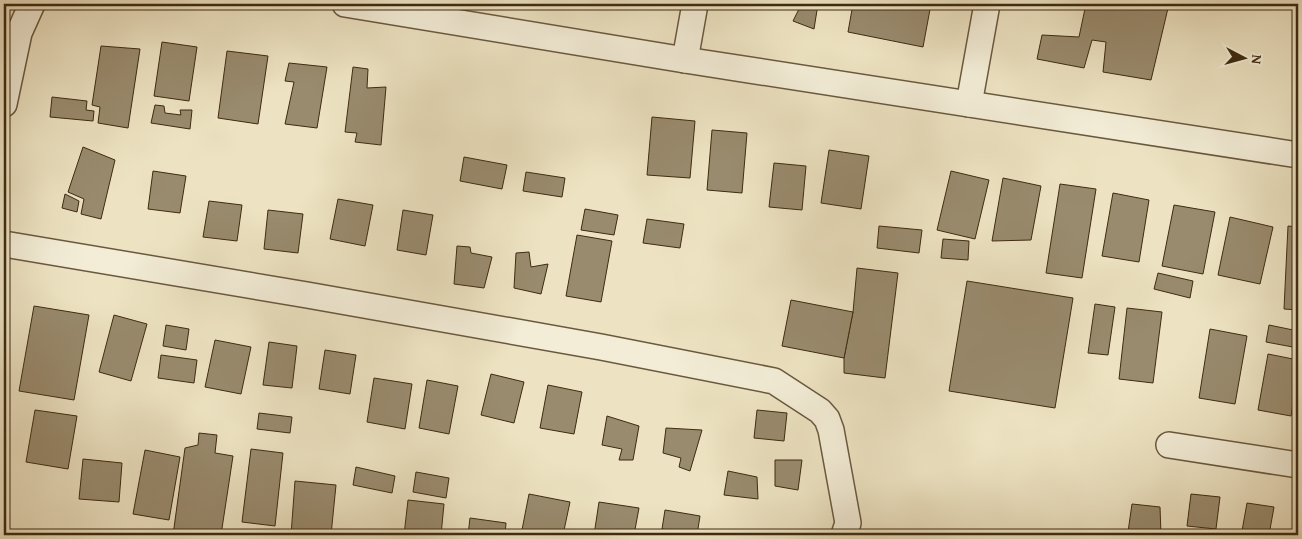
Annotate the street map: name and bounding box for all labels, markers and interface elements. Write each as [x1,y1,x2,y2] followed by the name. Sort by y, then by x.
[1220,32,1270,82] north arrow
[1246,54,1267,66] text: N

